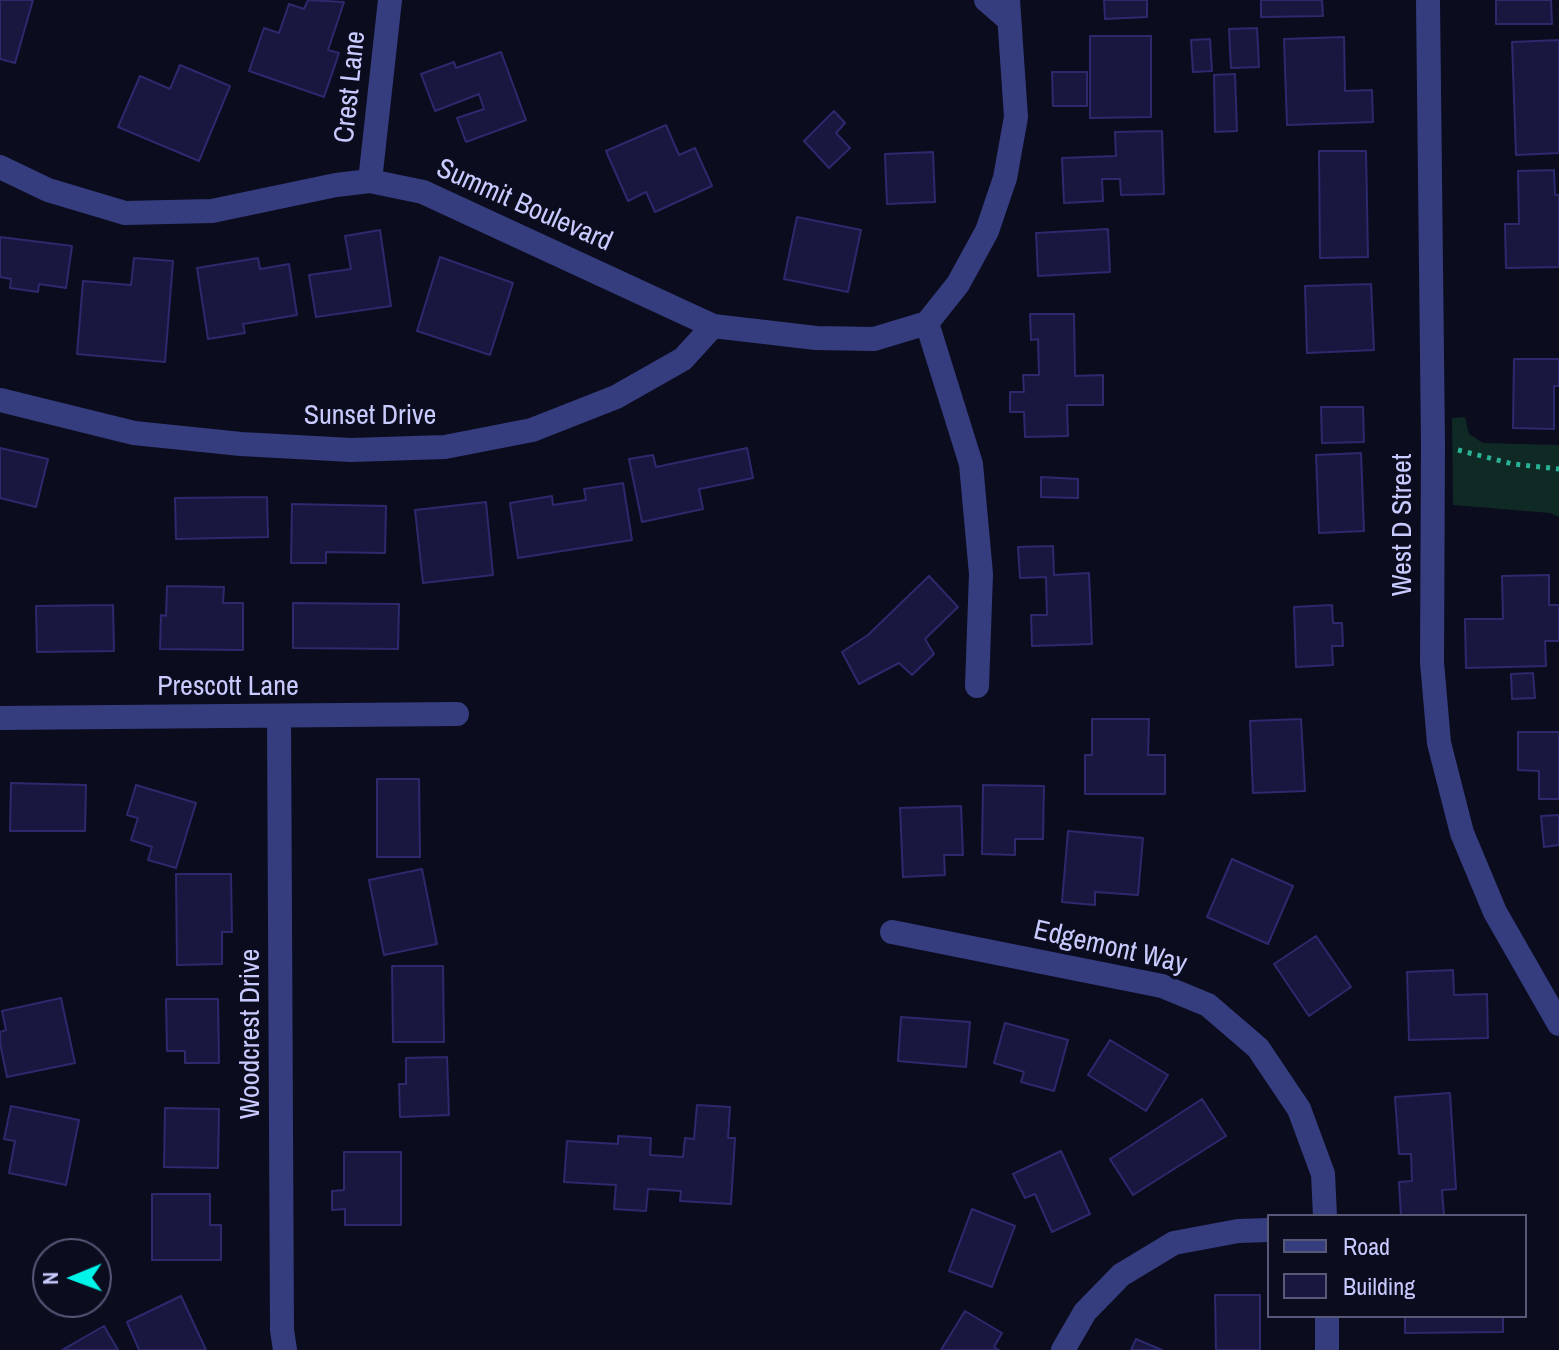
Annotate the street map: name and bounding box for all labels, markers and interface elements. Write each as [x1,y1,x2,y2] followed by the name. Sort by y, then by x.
[328,29,374,145] street label: Crest Lane
[431,152,617,260] street label: Summit Boulevard
[304,399,436,433] street label: Sunset Drive
[1386,454,1420,596] street label: West D Street
[157,670,299,704] street label: Prescott Lane
[1030,914,1190,982] street label: Edgemont Way
[234,949,268,1119] street label: Woodcrest Drive
[1267,1214,1527,1318] legend
[1343,1230,1390,1262] text: Road
[32,1238,112,1318] north arrow
[1343,1270,1415,1302] text: Building
[35,1272,65,1285] text: N

